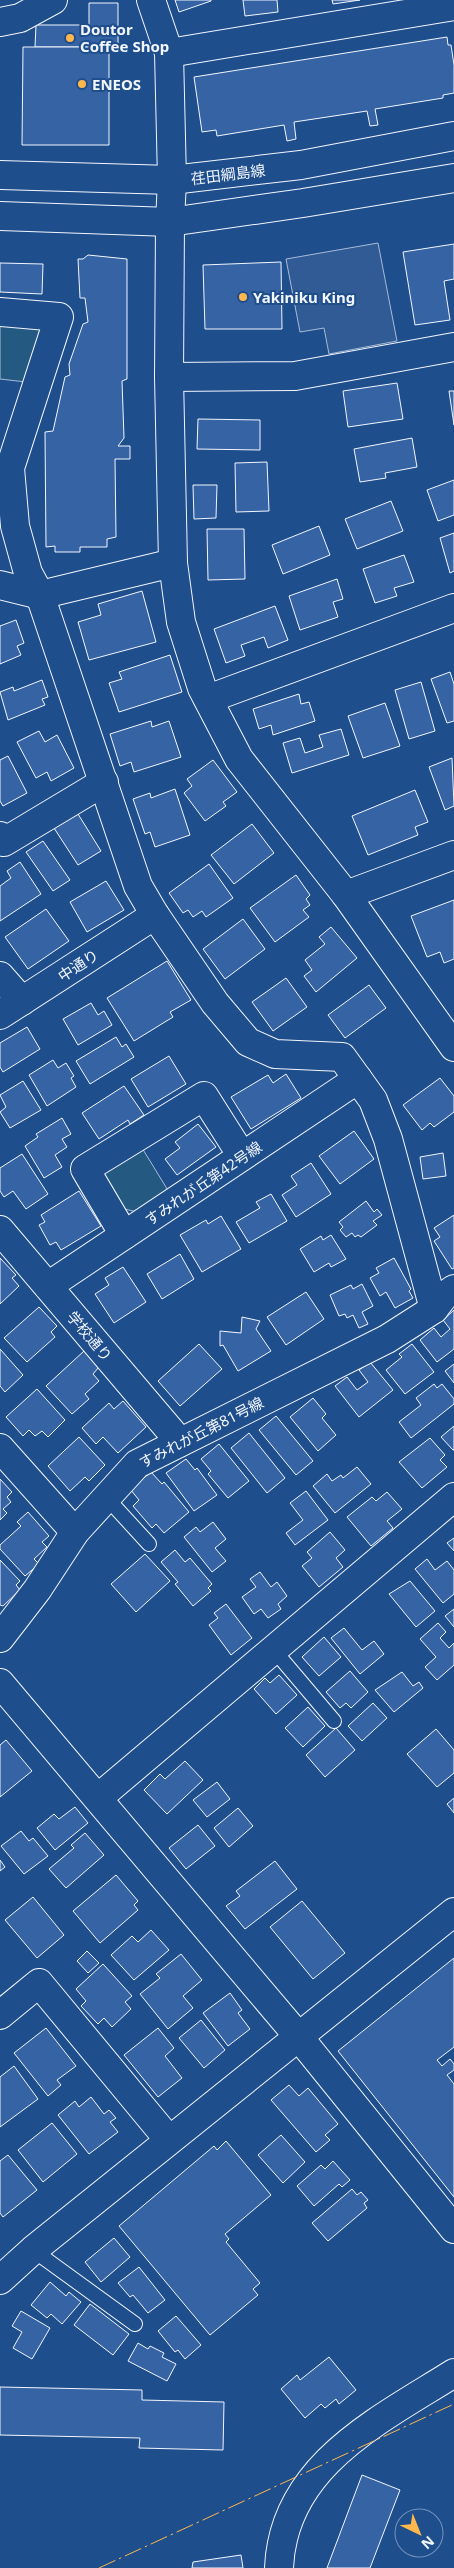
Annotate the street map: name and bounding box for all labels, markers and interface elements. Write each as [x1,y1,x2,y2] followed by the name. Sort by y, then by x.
[80,19,169,56] place label: Doutor Coffee Shop
[64,32,76,44] marker: Doutor Coffee Shop
[92,74,141,94] place label: ENEOS
[76,78,88,90] marker: ENEOS
[190,160,266,188] street label: 荏田綱島線
[253,287,355,307] place label: Yakiniku King
[237,291,249,303] marker: Yakiniku King
[54,944,102,986] street label: 中通り
[141,1136,265,1230] street label: すみれが丘第42号線
[63,1307,117,1365] street label: 学校通り
[135,1392,267,1472] street label: すみれが丘第81号線
[394,2508,444,2558] north arrow
[418,2532,439,2554] text: N

